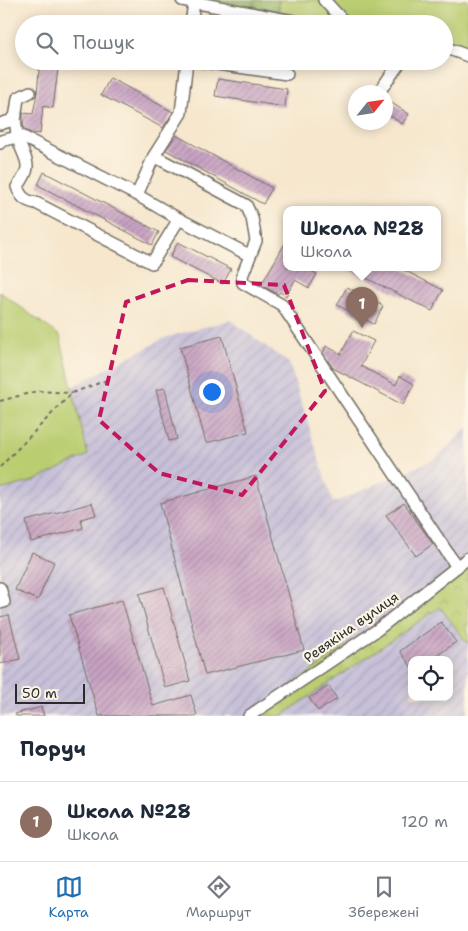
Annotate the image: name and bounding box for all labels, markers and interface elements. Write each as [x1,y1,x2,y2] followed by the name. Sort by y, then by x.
[15,15,453,70] search box
[33,29,61,57] icon: search
[73,30,135,55] text: Пошук
[348,85,393,130] north arrow
[283,206,441,271] popup
[300,216,424,241] text: Школа №28
[300,241,352,262] text: Школа
[346,287,378,328] pin: 1
[199,379,225,405] your location
[300,588,402,666] street label: Ревякіна вулиця
[408,656,453,701] map controls
[408,656,453,701] button: locate
[15,681,85,704] scale bar
[22,684,57,702] text: 50 m
[20,735,86,763] text: Поруч
[67,799,191,824] text: Школа №28
[32,811,40,832] text: 1
[401,811,448,832] text: 120 m
[67,824,119,845] text: Школа
[49,873,89,921] tab: Карта
[186,873,251,921] tab: Маршрут
[348,873,419,921] tab: Збережені

